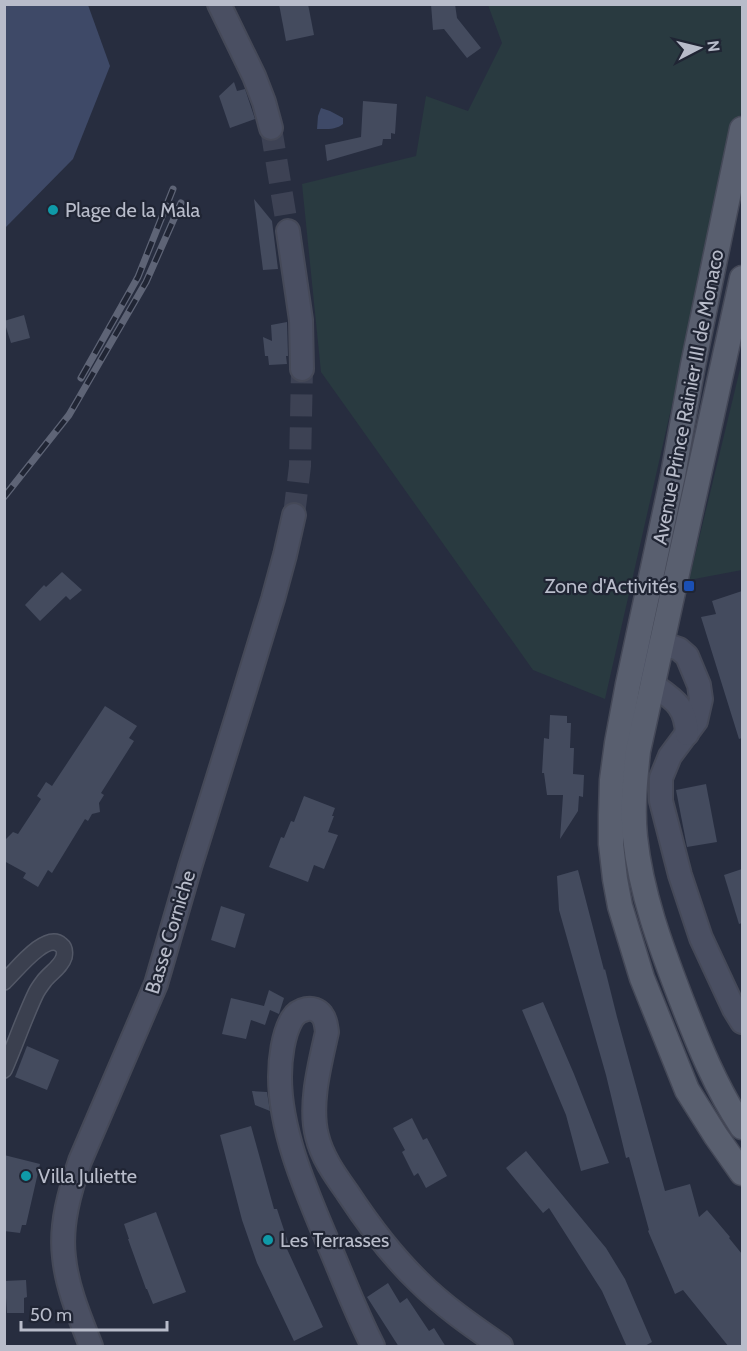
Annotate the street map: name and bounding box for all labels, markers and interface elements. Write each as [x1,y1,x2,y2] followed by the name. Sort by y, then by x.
[669,18,729,78] north arrow
[703,39,724,53] text: N
[65,198,200,222] place label: Plage de la Mala
[46,203,60,217] marker: Plage de la Mala
[648,247,728,547] street label: Avenue Prince Rainier III de Monaco
[545,574,677,598] place label: Zone d'Activités
[682,579,696,593] marker: Zone d'Activités
[140,867,200,997] street label: Basse Corniche
[38,1164,137,1188] place label: Villa Juliette
[19,1169,33,1183] marker: Villa Juliette
[280,1228,389,1252] place label: Les Terrasses
[261,1233,275,1247] marker: Les Terrasses
[21,1294,166,1332] scale bar
[30,1304,72,1326] text: 50 m

